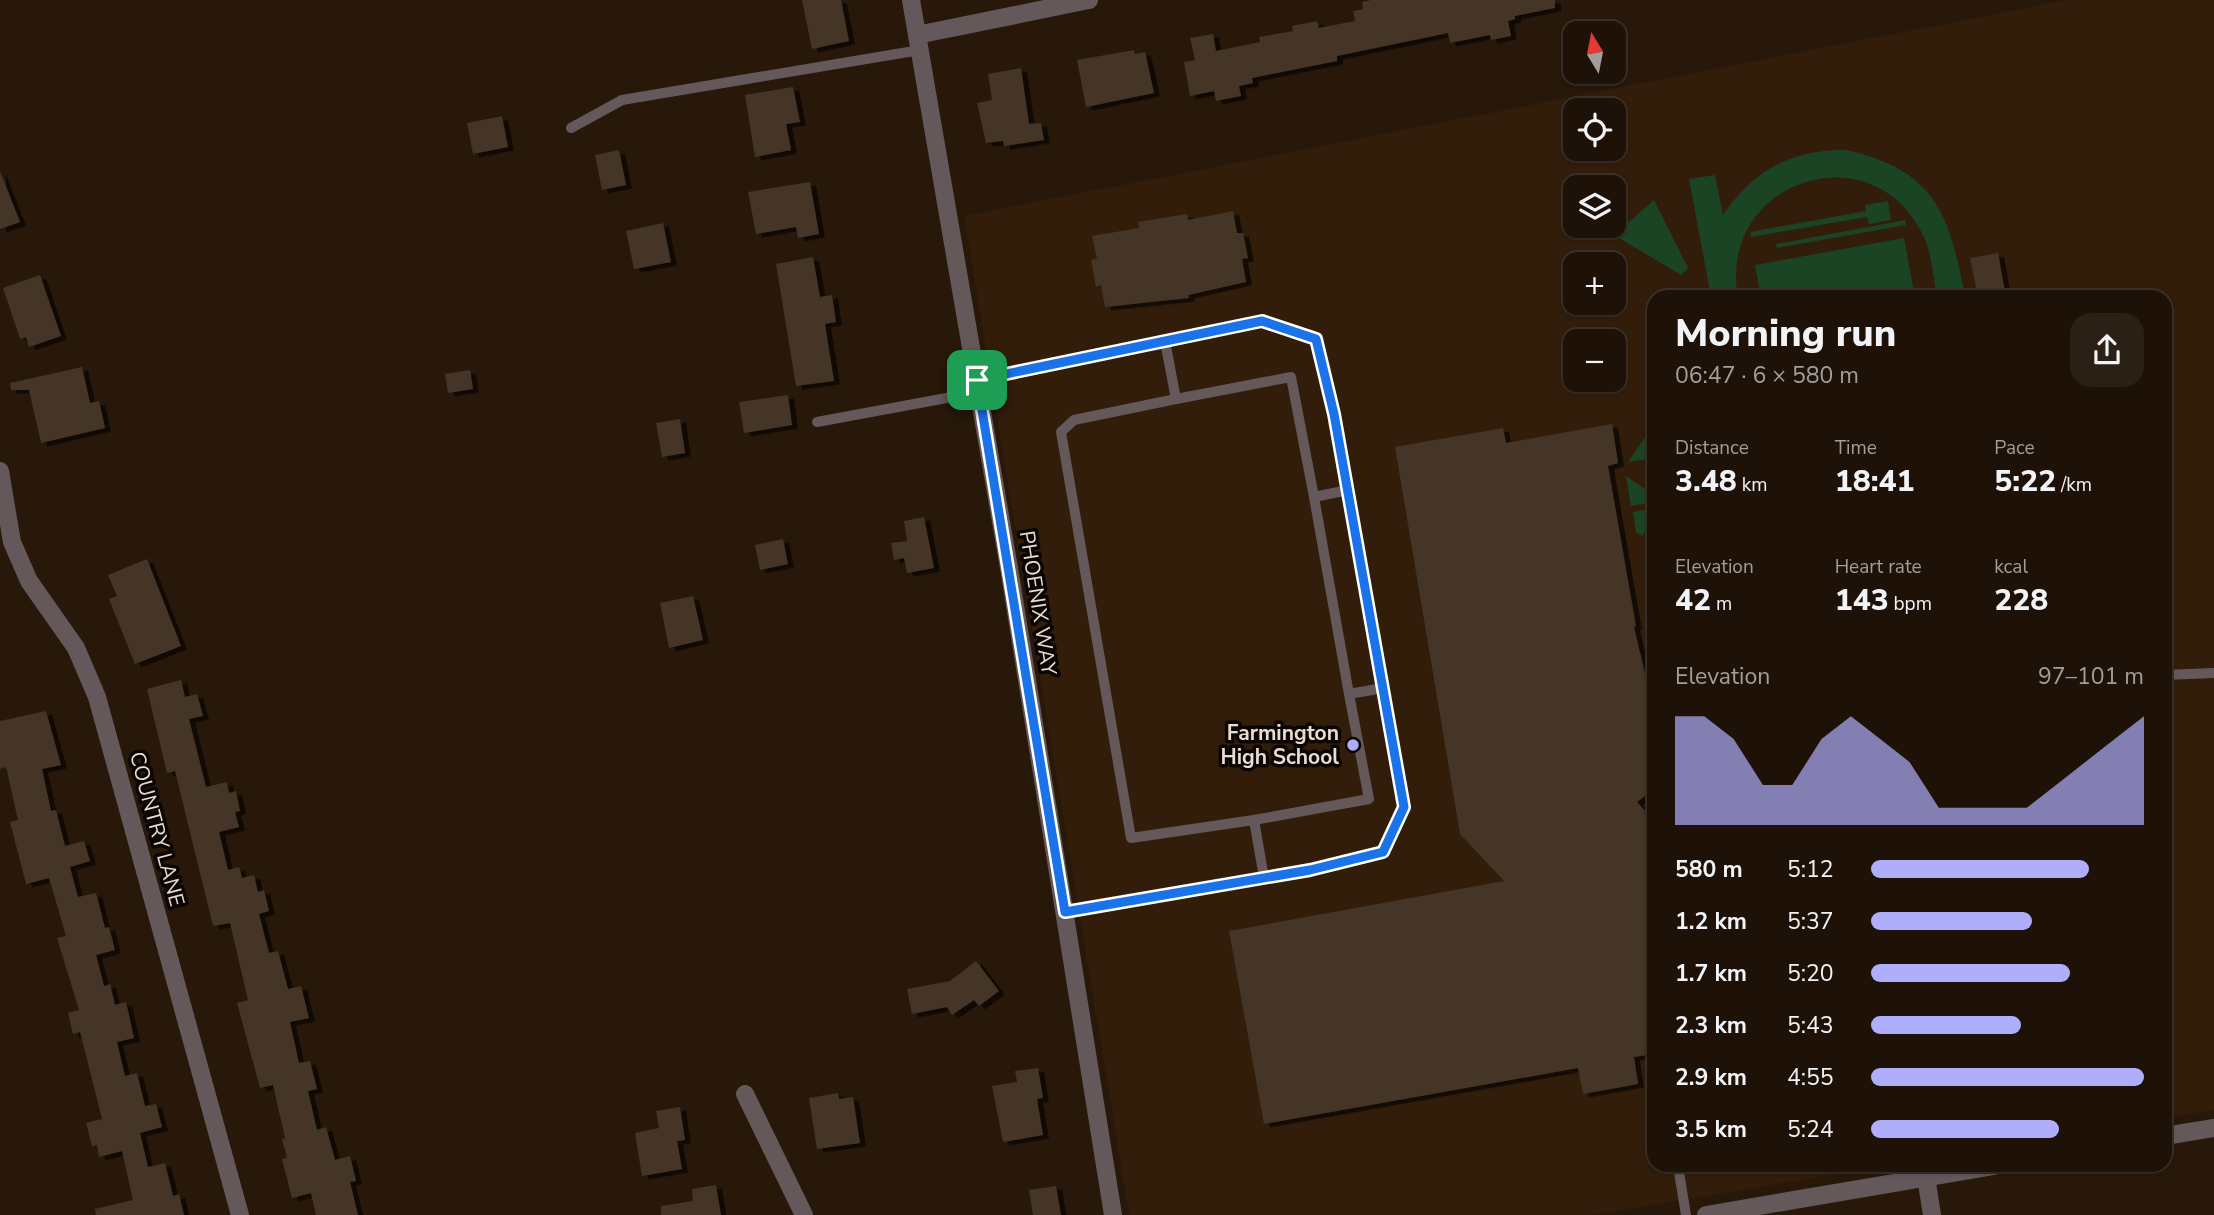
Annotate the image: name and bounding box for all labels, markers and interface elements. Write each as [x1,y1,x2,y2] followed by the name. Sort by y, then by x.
[1563,21,1626,84] north arrow
[1563,21,1626,392] map controls
[1563,98,1626,161] button: locate
[1563,175,1626,238] button: layers
[1563,252,1626,315] button: +
[1675,308,1896,359] text: Morning run
[2070,313,2144,387] button: share
[1563,329,1626,392] button: −
[947,350,1007,410] pin
[1675,360,1859,391] text: 06:47 · 6 × 580 m
[958,361,996,399] icon: arrive
[1675,435,1749,461] text: Distance
[1835,435,1877,461] text: Time
[1994,435,2035,461] text: Pace
[1675,461,1737,502] text: 3.48
[1835,461,1914,502] text: 18:41
[1994,461,2056,502] text: 5:22
[1737,472,1767,498] text: km
[2056,472,2092,498] text: /km
[1013,529,1063,678] street label: PHOENIX WAY
[1675,554,1754,580] text: Elevation
[1835,554,1922,580] text: Heart rate
[1994,554,2028,580] text: kcal
[1675,580,1711,621] text: 42
[1835,580,1889,621] text: 143
[1994,580,2048,621] text: 228
[1711,591,1732,617] text: m
[1889,591,1932,617] text: bpm
[1675,661,1770,692] text: Elevation
[2038,661,2144,692] text: 97–101 m
[1220,719,1339,771] place label: Farmington High School
[1345,737,1361,753] marker: Farmington High School
[123,749,191,909] street label: COUNTRY LANE
[1675,854,1743,885] text: 580 m
[1787,854,1834,885] text: 5:12
[1675,906,1747,937] text: 1.2 km
[1787,906,1834,937] text: 5:37
[1675,958,1747,989] text: 1.7 km
[1787,958,1834,989] text: 5:20
[1675,1010,1747,1041] text: 2.3 km
[1787,1010,1834,1041] text: 5:43
[1675,1062,1747,1093] text: 2.9 km
[1787,1062,1834,1093] text: 4:55
[1675,1114,1747,1145] text: 3.5 km
[1787,1114,1834,1145] text: 5:24

